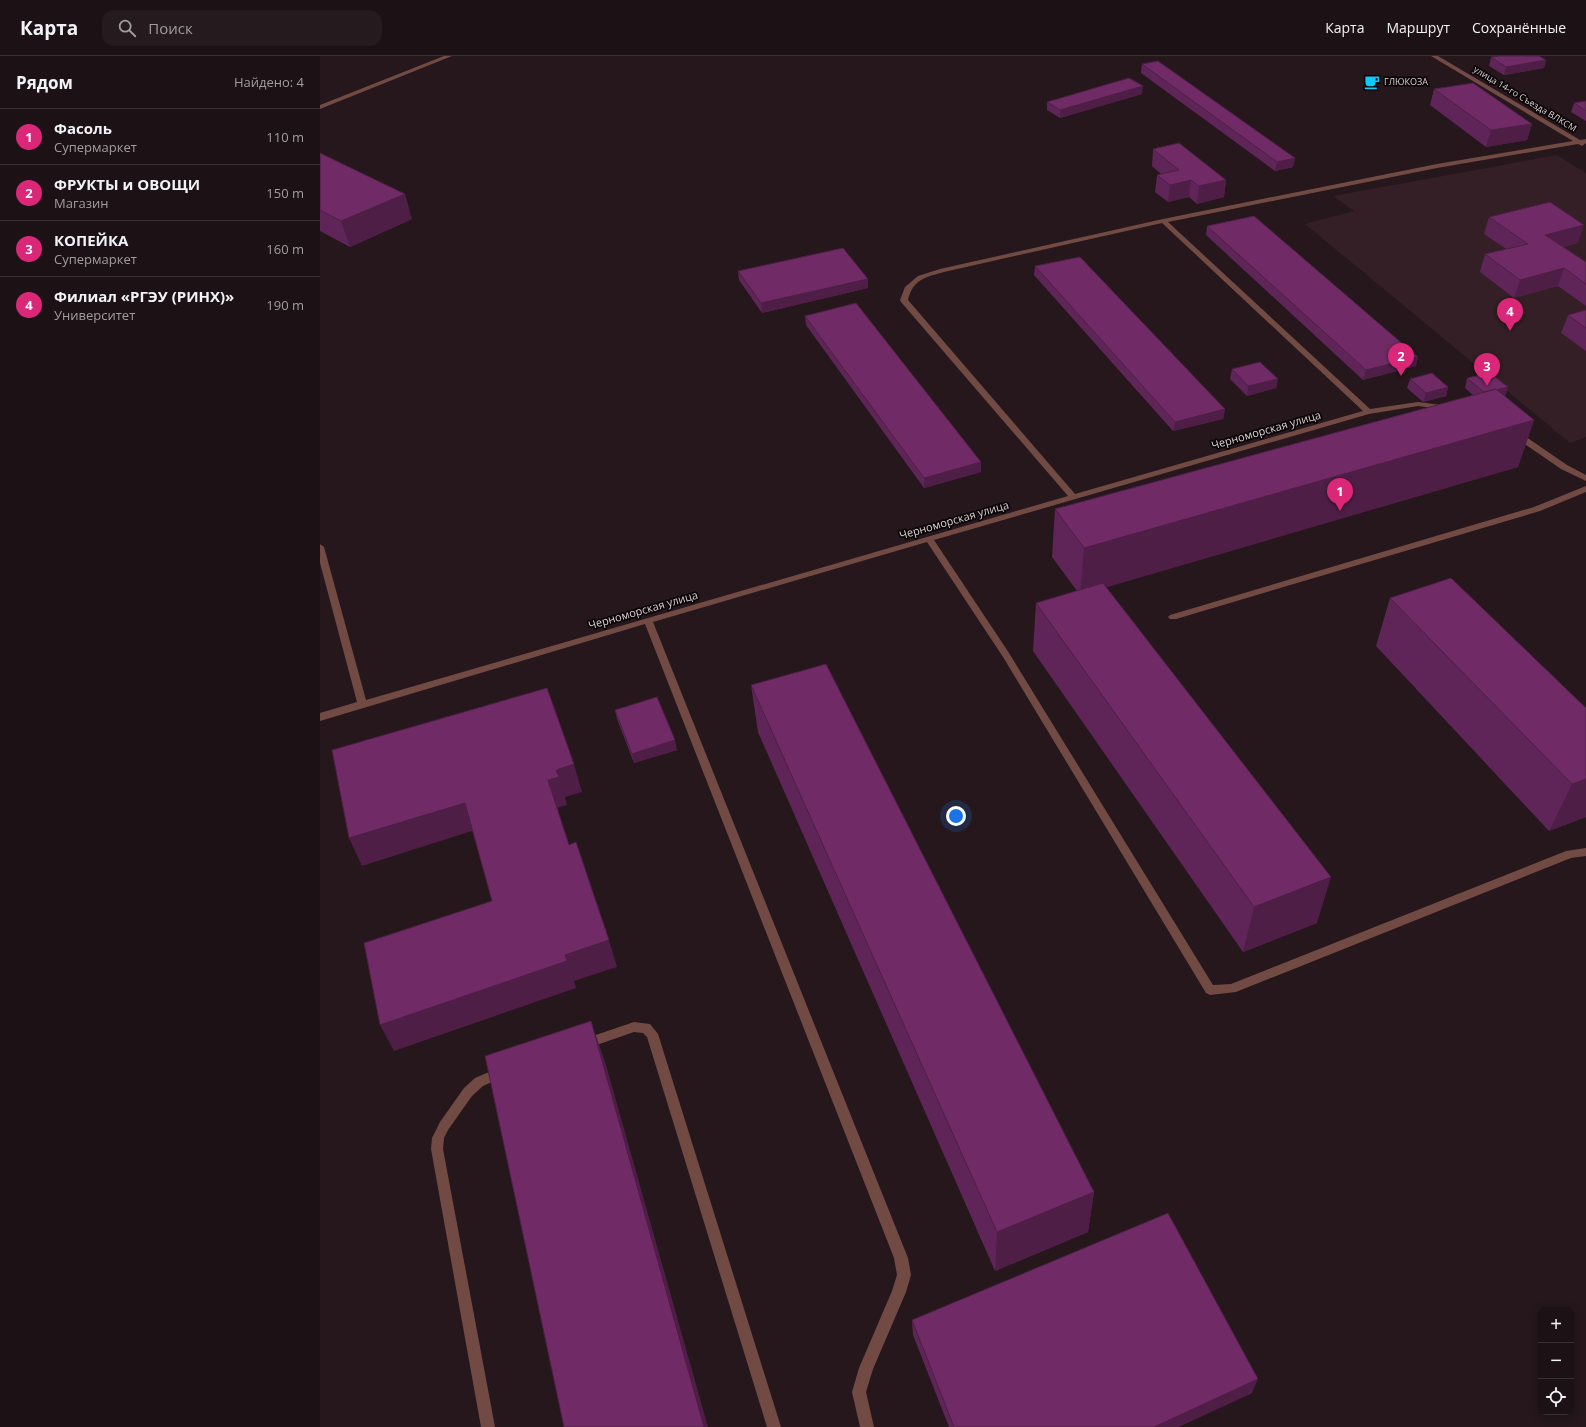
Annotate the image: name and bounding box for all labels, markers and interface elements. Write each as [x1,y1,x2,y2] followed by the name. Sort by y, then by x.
[102,10,382,46] search box
[20,15,78,41] text: Карта
[116,17,138,39] icon: search
[148,18,193,38] text: Поиск
[1325,18,1364,37] text: Карта
[1386,18,1450,37] text: Маршрут
[1472,18,1566,37] text: Сохранённые
[1471,63,1579,135] street label: улица 14-го Съезда ВЛКСМ
[16,71,73,94] text: Рядом
[234,73,304,91] text: Найдено: 4
[1363,73,1381,91] cafe icon: ГЛЮКОЗА
[1384,75,1428,88] place label: ГЛЮКОЗА
[54,118,112,138] text: Фасоль
[25,128,33,146] text: 1
[266,128,304,146] text: 110 m
[54,138,137,156] text: Супермаркет
[54,174,200,194] text: ФРУКТЫ и ОВОЩИ
[25,184,33,202] text: 2
[266,184,304,202] text: 150 m
[54,194,109,212] text: Магазин
[54,230,128,250] text: КОПЕЙКА
[25,240,33,258] text: 3
[266,240,304,258] text: 160 m
[54,250,137,268] text: Супермаркет
[54,286,234,306] text: Филиал «РГЭУ (РИНХ)»
[25,296,33,314] text: 4
[266,296,304,314] text: 190 m
[1497,298,1523,331] pin: 4
[54,306,135,324] text: Университет
[1388,343,1414,376] pin: 2
[1474,353,1500,386] pin: 3
[1209,407,1322,452] street label: Черноморская улица
[1327,478,1353,511] pin: 1
[897,497,1010,542] street label: Черноморская улица
[586,587,699,632] street label: Черноморская улица
[946,806,966,826] your location
[1538,1307,1574,1415] map controls
[1538,1307,1574,1343] button: +
[1538,1343,1574,1379] button: −
[1538,1379,1574,1415] button: locate

